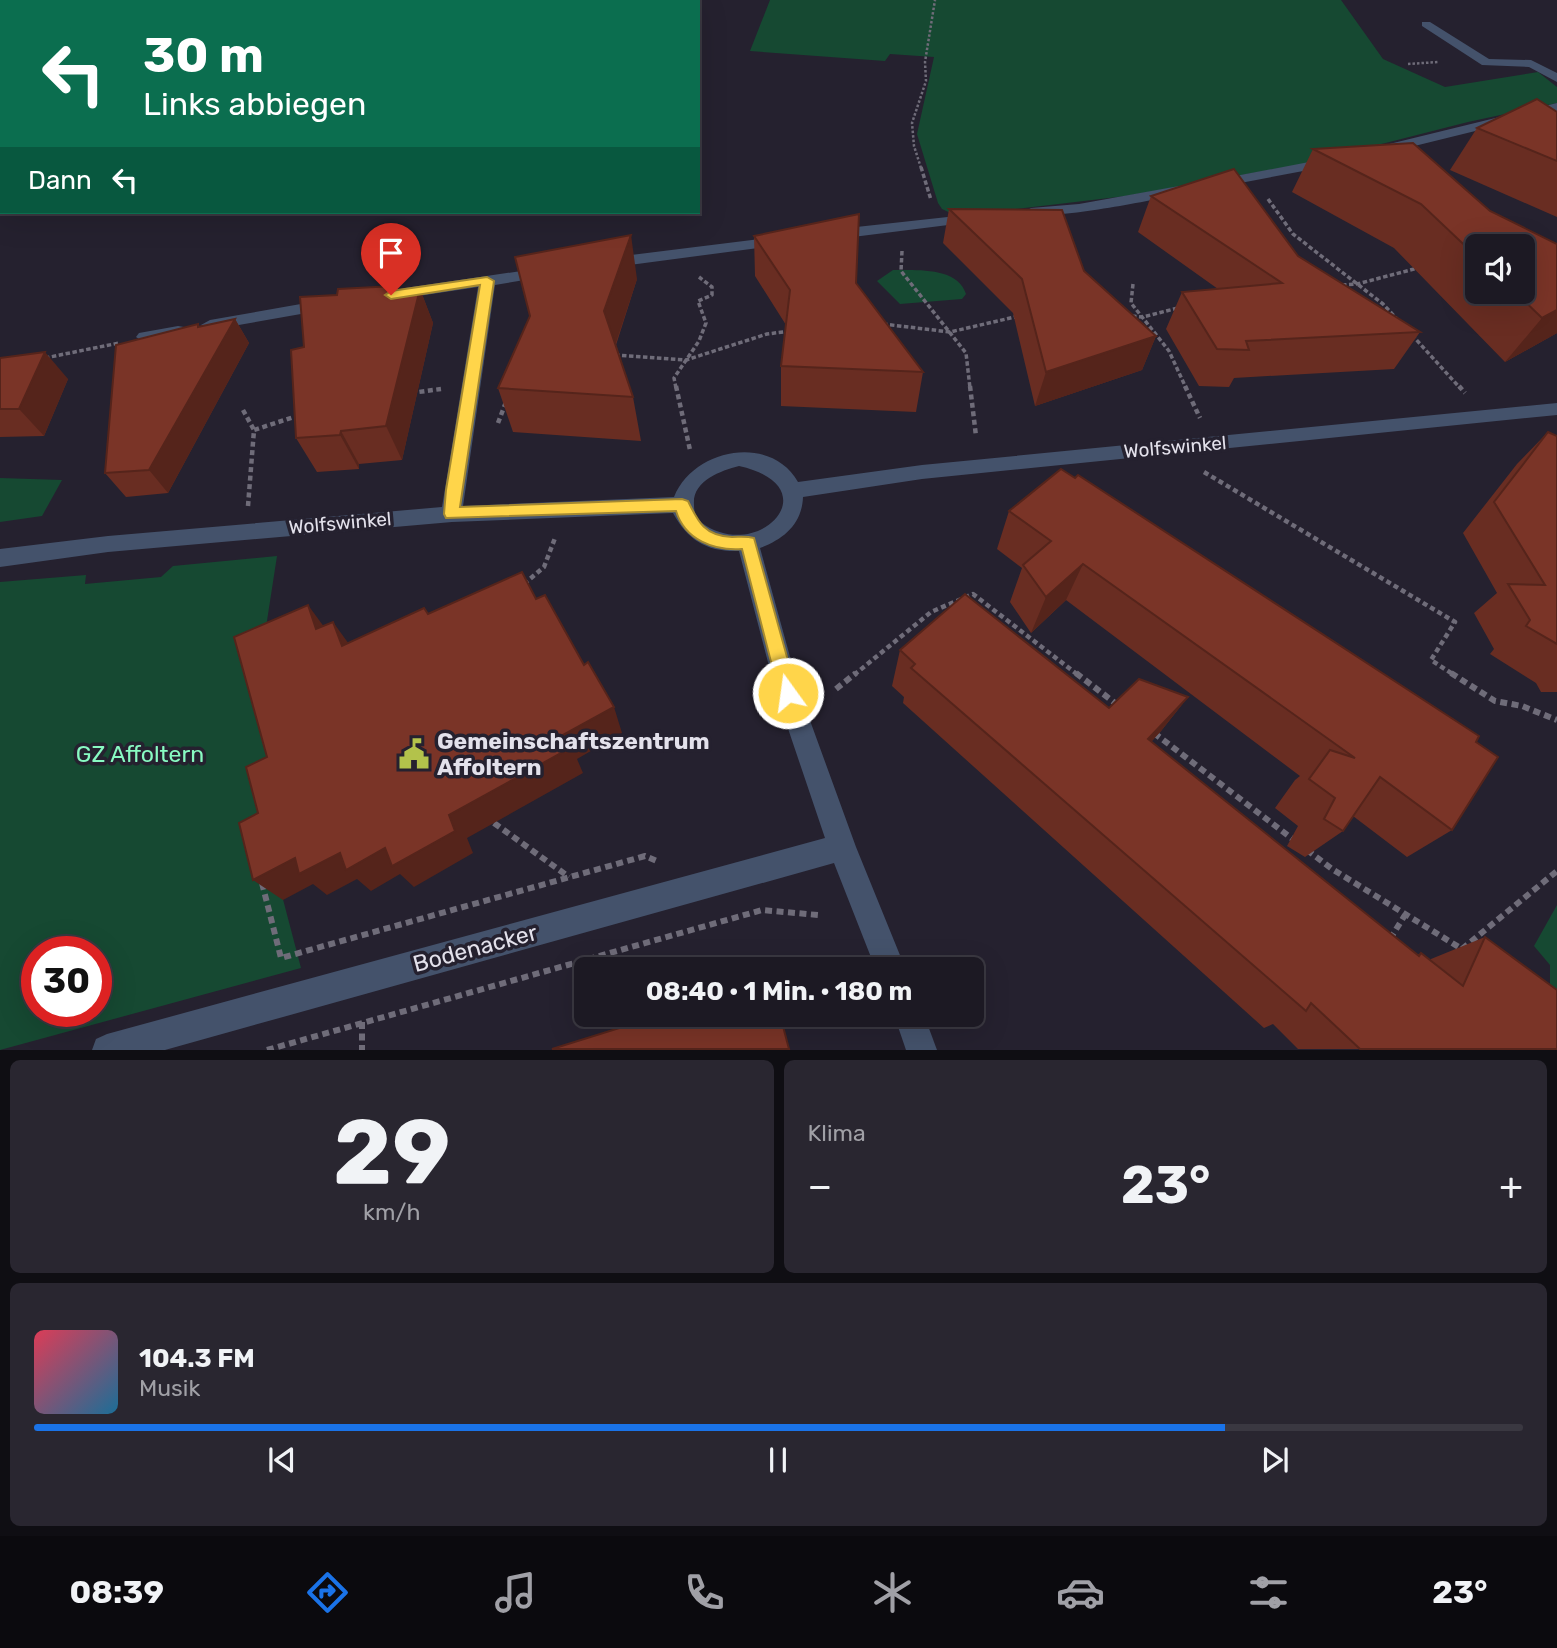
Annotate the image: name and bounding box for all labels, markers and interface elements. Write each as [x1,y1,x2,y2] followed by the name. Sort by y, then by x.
[143,26,264,84] text: 30 m
[28,28,119,119] icon: left
[143,85,366,123] text: Links abbiegen
[106,161,144,199] icon: left
[28,165,92,196] text: Dann
[361,223,421,295] pin
[372,234,410,272] icon: arrive
[1465,234,1535,304] map controls
[1465,234,1535,304] button: sound
[1123,431,1227,463] street label: Wolfswinkel
[288,507,392,539] street label: Wolfswinkel
[751,656,825,730] position arrow
[437,727,710,781] place label: Gemeinschaftszentrum Affoltern
[397,737,431,771] public building icon: Gemeinschaftszentrum Affoltern
[76,740,204,768] park label: GZ Affoltern
[410,918,540,978] street label: Bodenacker
[21,936,112,1027] speed limit sign: 30
[646,976,912,1007] text: 08:40 · 1 Min. · 180 m
[333,1098,450,1206] text: 29
[808,1119,866,1147] text: Klima
[1121,1154,1210,1216] text: 23°
[808,1163,832,1209] text: −
[1499,1163,1523,1209] text: +
[363,1198,420,1226] text: km/h
[139,1343,255,1374] text: 104.3 FM
[139,1374,200,1402] text: Musik
[263,1441,301,1479] icon: previous
[759,1441,797,1479] icon: pause
[1256,1441,1294,1479] icon: next
[303,1568,352,1617] icon: directions
[491,1568,540,1617] icon: music
[680,1568,729,1617] icon: phone
[868,1568,917,1617] icon: climate
[1056,1568,1105,1617] icon: car
[1244,1568,1293,1617] icon: filters
[70,1573,164,1611] text: 08:39
[1432,1573,1487,1611] text: 23°

